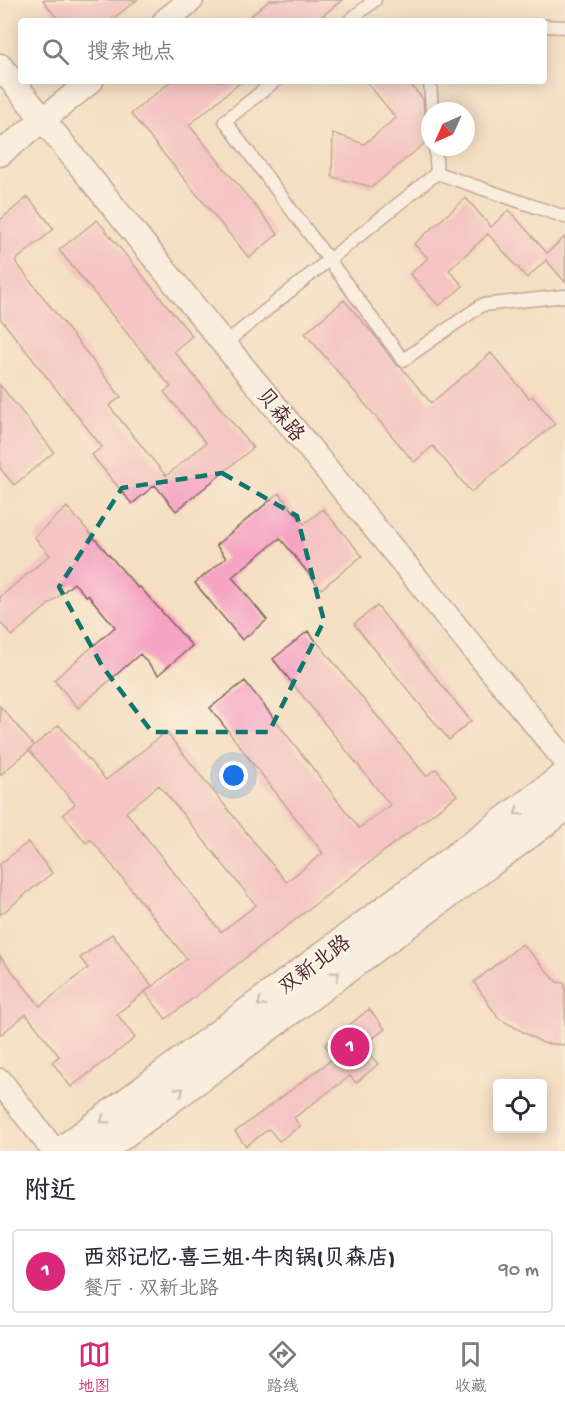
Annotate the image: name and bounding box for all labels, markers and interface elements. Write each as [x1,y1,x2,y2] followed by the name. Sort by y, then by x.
[18,18,547,84] search box
[39,35,72,68] icon: search
[87,41,175,67] text: 搜索地点
[421,102,475,156] north arrow
[249,383,309,449] street label: 贝森路
[219,761,248,790] your location
[514,804,525,815] one-way arrow
[274,930,357,1002] street label: 双新北路
[330,971,341,982] one-way arrow
[256,996,267,1007] one-way arrow
[330,1024,370,1070] pin: 1
[493,1079,547,1133] map controls
[493,1079,547,1133] button: locate
[173,1087,184,1098] one-way arrow
[100,1113,111,1124] one-way arrow
[24,1178,76,1209] text: 附近
[83,1247,395,1273] text: 西郊记忆·喜三姐·牛肉锅(贝森店)
[41,1260,50,1283] text: 1
[499,1260,539,1283] text: 90 m
[83,1279,219,1302] text: 餐厅 · 双新北路
[78,1338,111,1398] tab: 地图
[266,1338,299,1398] tab: 路线
[454,1338,487,1398] tab: 收藏

